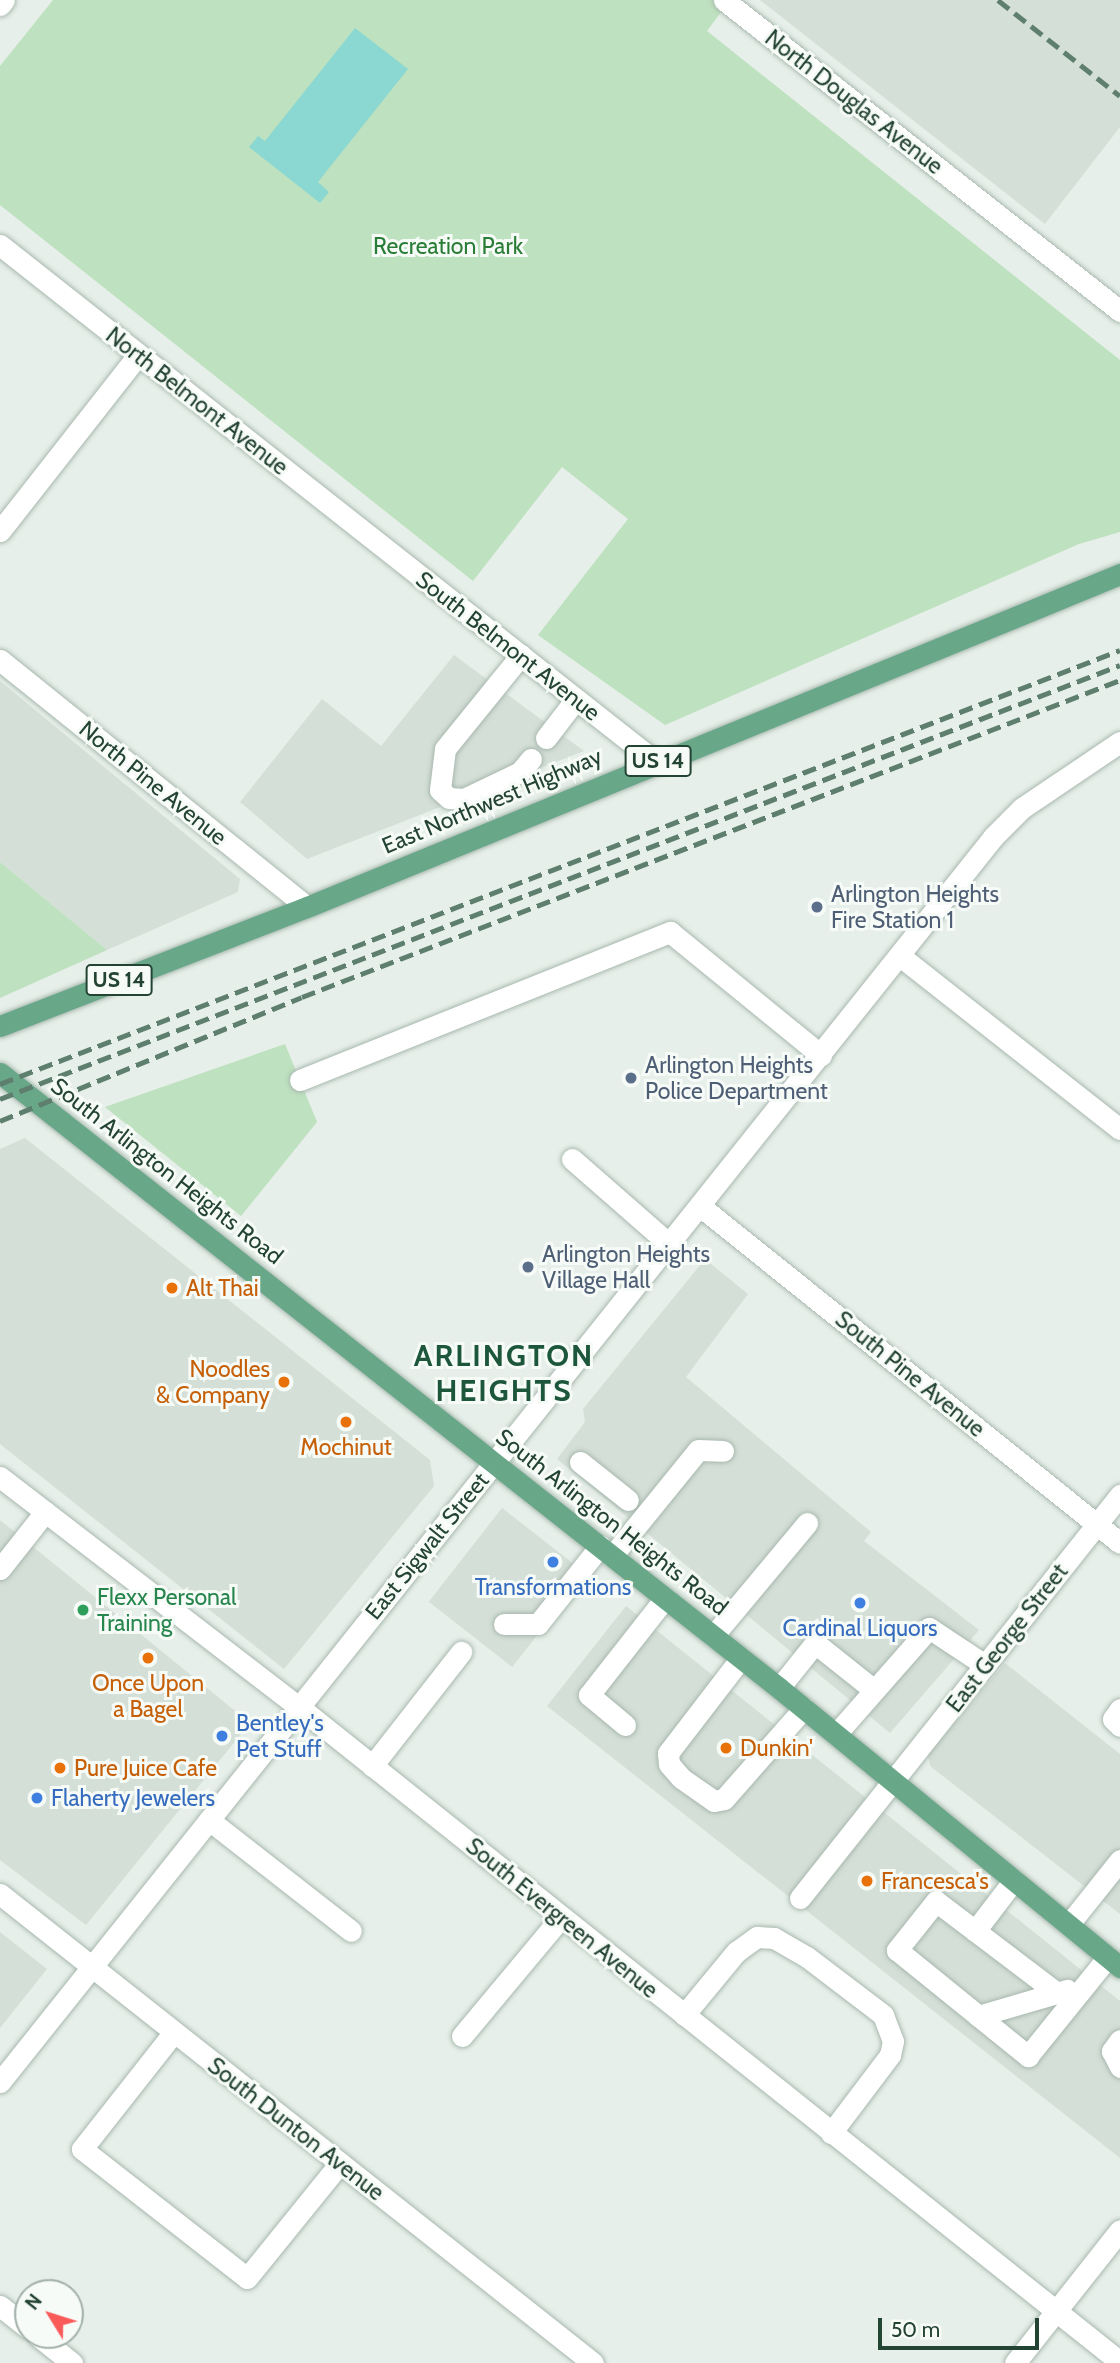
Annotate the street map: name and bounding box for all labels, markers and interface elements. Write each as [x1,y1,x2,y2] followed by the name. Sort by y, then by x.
[760,24,948,180] street label: North Douglas Avenue
[373,232,523,260] park label: Recreation Park
[100,321,294,481] street label: North Belmont Avenue
[411,566,605,726] street label: South Belmont Avenue
[74,715,232,851] street label: North Pine Avenue
[378,742,606,860] street label: East Northwest Highway
[623,744,693,778] road number: US 14
[831,880,999,934] place label: Arlington Heights Fire Station 1
[809,899,825,915] marker: Arlington Heights Fire Station 1
[84,962,154,998] road number: US 14
[645,1051,828,1105] place label: Arlington Heights Police Department
[623,1070,639,1086] marker: Arlington Heights Police Department
[46,1072,288,1270] street label: South Arlington Heights Road
[542,1240,710,1294] place label: Arlington Heights Village Hall
[520,1259,536,1275] marker: Arlington Heights Village Hall
[186,1274,259,1302] place label: Alt Thai
[164,1280,180,1296] marker: Alt Thai
[830,1305,990,1443] street label: South Pine Avenue
[415,1338,593,1408] district label: ARLINGTON HEIGHTS
[156,1355,270,1409] place label: Noodles & Company
[276,1374,292,1390] marker: Noodles & Company
[338,1414,354,1430] marker: Mochinut
[491,1423,733,1621] street label: South Arlington Heights Road
[300,1433,392,1461] place label: Mochinut
[359,1467,495,1625] street label: East Sigwalt Street
[545,1554,561,1570] marker: Transformations
[941,1558,1073,1718] street label: East George Street
[475,1573,631,1601] place label: Transformations
[97,1583,236,1637] place label: Flexx Personal Training
[852,1595,868,1611] marker: Cardinal Liquors
[75,1602,91,1618] marker: Flexx Personal Training
[782,1614,938,1642] place label: Cardinal Liquors
[140,1650,156,1666] marker: Once Upon a Bagel
[92,1669,204,1723] place label: Once Upon a Bagel
[236,1709,324,1763] place label: Bentley's Pet Stuff
[214,1728,230,1744] marker: Bentley's Pet Stuff
[740,1734,813,1762] place label: Dunkin'
[718,1740,734,1756] marker: Dunkin'
[74,1754,217,1782] place label: Pure Juice Cafe
[52,1760,68,1776] marker: Pure Juice Cafe
[51,1784,215,1812] place label: Flaherty Jewelers
[29,1790,45,1806] marker: Flaherty Jewelers
[460,1832,664,2004] street label: South Evergreen Avenue
[881,1867,989,1895] place label: Francesca's
[859,1873,875,1889] marker: Francesca's
[202,2052,390,2206] street label: South Dunton Avenue
[14,2279,84,2349] north arrow
[20,2290,47,2314] text: N
[882,2304,1043,2348] scale bar
[891,2317,940,2342] text: 50 m

